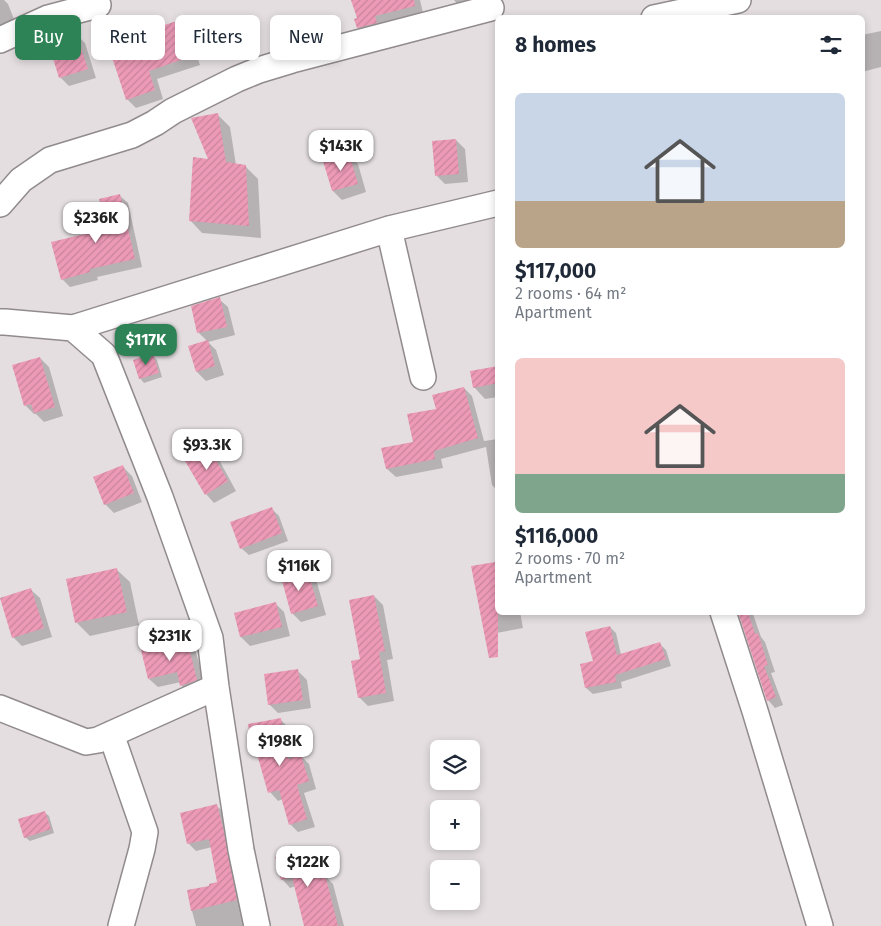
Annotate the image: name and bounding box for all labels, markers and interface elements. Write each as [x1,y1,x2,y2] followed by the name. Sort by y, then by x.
[15,15,81,60] chip: Buy
[91,15,165,60] chip: Rent
[175,15,260,60] chip: Filters
[270,15,341,60] chip: New
[817,31,845,59] icon: filters
[515,32,596,58] text: 8 homes
[635,126,725,216] icon: home
[306,130,376,172] pin: $143K
[320,136,362,155] text: $143K
[61,202,131,244] pin: $236K
[74,208,118,227] text: $236K
[515,258,596,284] text: $117,000
[515,284,626,303] text: 2 rooms · 64 m²
[515,303,592,322] text: Apartment
[111,324,181,366] pin: $117K
[126,330,166,349] text: $117K
[635,391,725,481] icon: home
[166,428,248,471] pin: $93.3K
[183,435,231,454] text: $93.3K
[515,523,598,549] text: $116,000
[515,549,625,568] text: 2 rooms · 70 m²
[264,550,334,592] pin: $116K
[278,556,320,575] text: $116K
[515,568,592,587] text: Apartment
[135,620,205,662] pin: $231K
[149,626,191,645] text: $231K
[245,724,315,767] pin: $198K
[258,731,302,750] text: $198K
[430,740,480,910] map controls
[430,740,480,790] button: layers
[430,800,480,850] button: +
[273,846,343,888] pin: $122K
[287,852,329,871] text: $122K
[430,860,480,910] button: −

